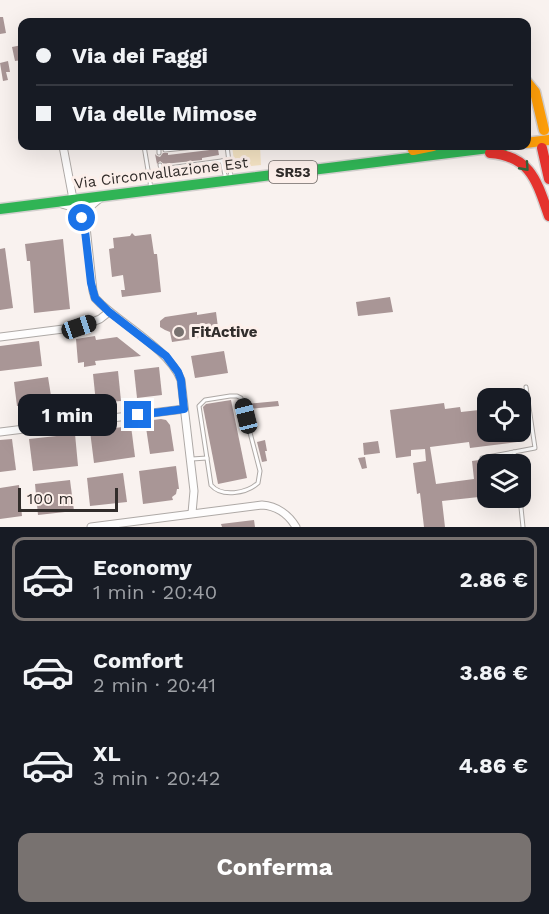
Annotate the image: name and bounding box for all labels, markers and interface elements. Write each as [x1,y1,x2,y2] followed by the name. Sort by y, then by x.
[72,43,208,68] text: Via dei Faggi
[72,101,257,126] text: Via delle Mimose
[73,153,250,193] street label: Via Circonvallazione Est
[518,160,529,171] one-way arrow
[269,161,317,183] road number: SR53
[68,204,95,231] route start
[59,313,99,341] car
[191,323,258,341] place label: FitActive
[172,325,186,339] marker: FitActive
[477,388,531,508] map controls
[477,388,531,442] button: locate
[18,394,117,436] callout: 1 min
[233,396,259,436] car
[124,401,151,428] route end
[42,403,93,427] text: 1 min
[477,454,531,508] button: layers
[18,485,118,513] scale bar
[27,489,74,508] text: 100 m
[21,552,75,606] icon: car
[93,555,192,580] text: Economy
[459,567,528,592] text: 2.86 €
[93,580,217,604] text: 1 min · 20:40
[21,645,75,699] icon: car
[93,648,183,673] text: Comfort
[459,660,528,685] text: 3.86 €
[93,673,216,697] text: 2 min · 20:41
[21,738,75,792] icon: car
[93,741,121,766] text: XL
[458,753,528,778] text: 4.86 €
[93,766,220,790] text: 3 min · 20:42
[18,833,531,902] button: Conferma

